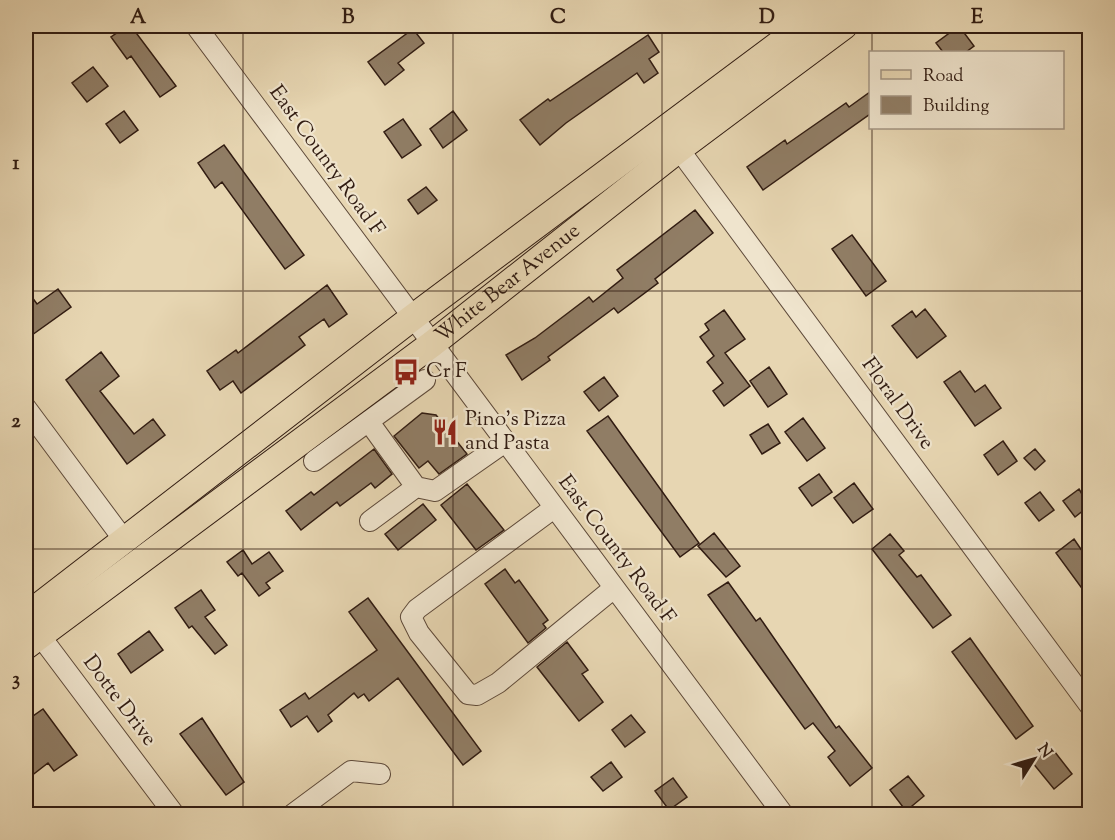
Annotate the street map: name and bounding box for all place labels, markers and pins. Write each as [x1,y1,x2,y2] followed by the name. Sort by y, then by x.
[391,357,421,387] bus stop icon: Cr F
[426,357,467,387] place label: Cr F
[465,405,567,459] place label: Pino's Pizza and Pasta
[430,417,460,447] restaurant icon: Pino's Pizza and Pasta

